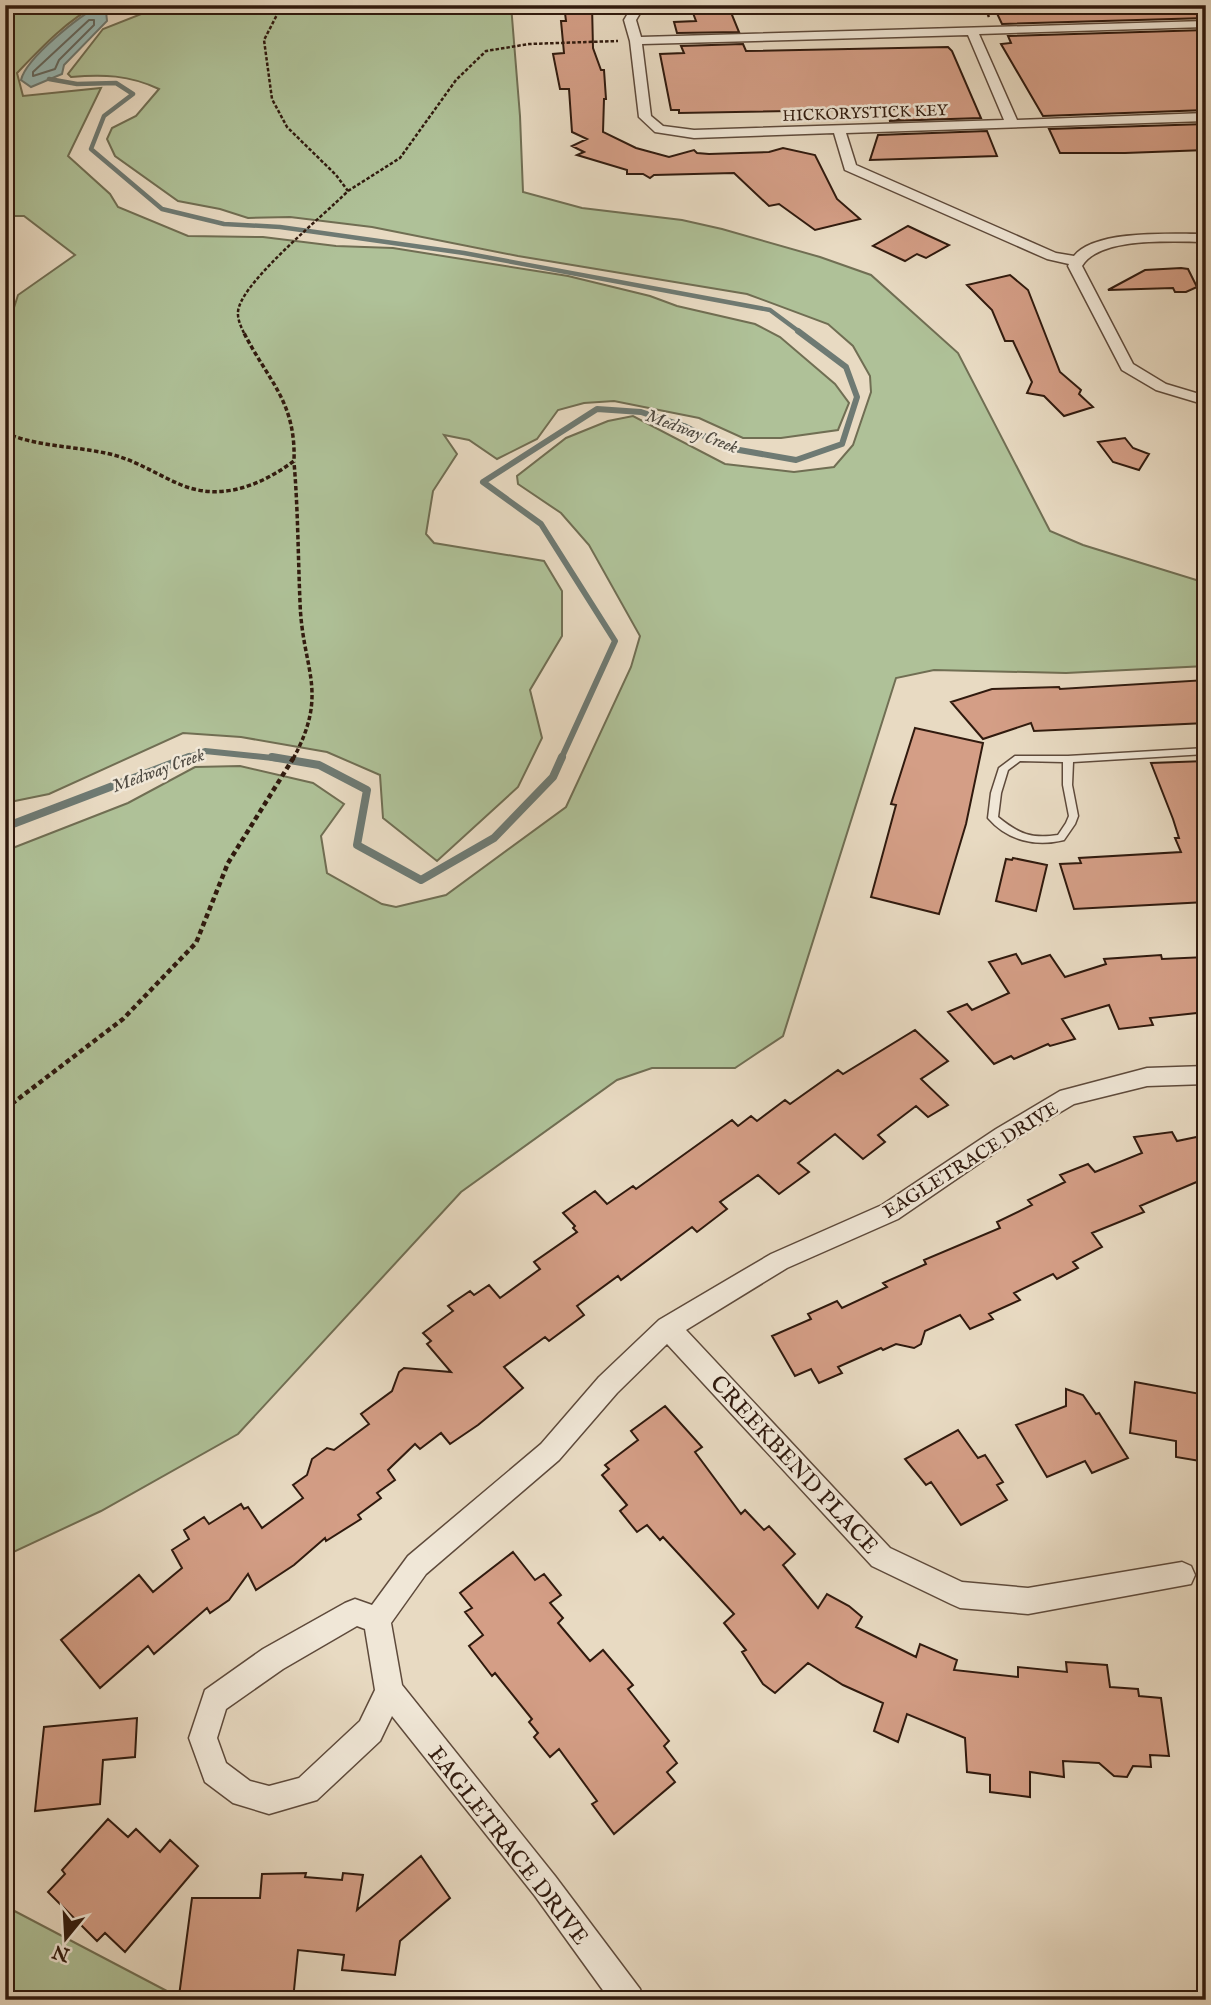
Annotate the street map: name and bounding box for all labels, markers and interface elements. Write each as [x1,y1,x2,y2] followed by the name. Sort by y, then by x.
[782,101,949,127] street label: HICKORYSTICK KEY
[642,405,741,460] water label: Medway Creek
[109,744,208,799] water label: Medway Creek
[879,1097,1063,1224] street label: EAGLETRACE DRIVE
[703,1370,884,1561] street label: CREEKBEND PLACE
[421,1741,595,1951] street label: EAGLETRACE DRIVE
[32,1904,102,1974] north arrow
[49,1938,74,1967] text: N

